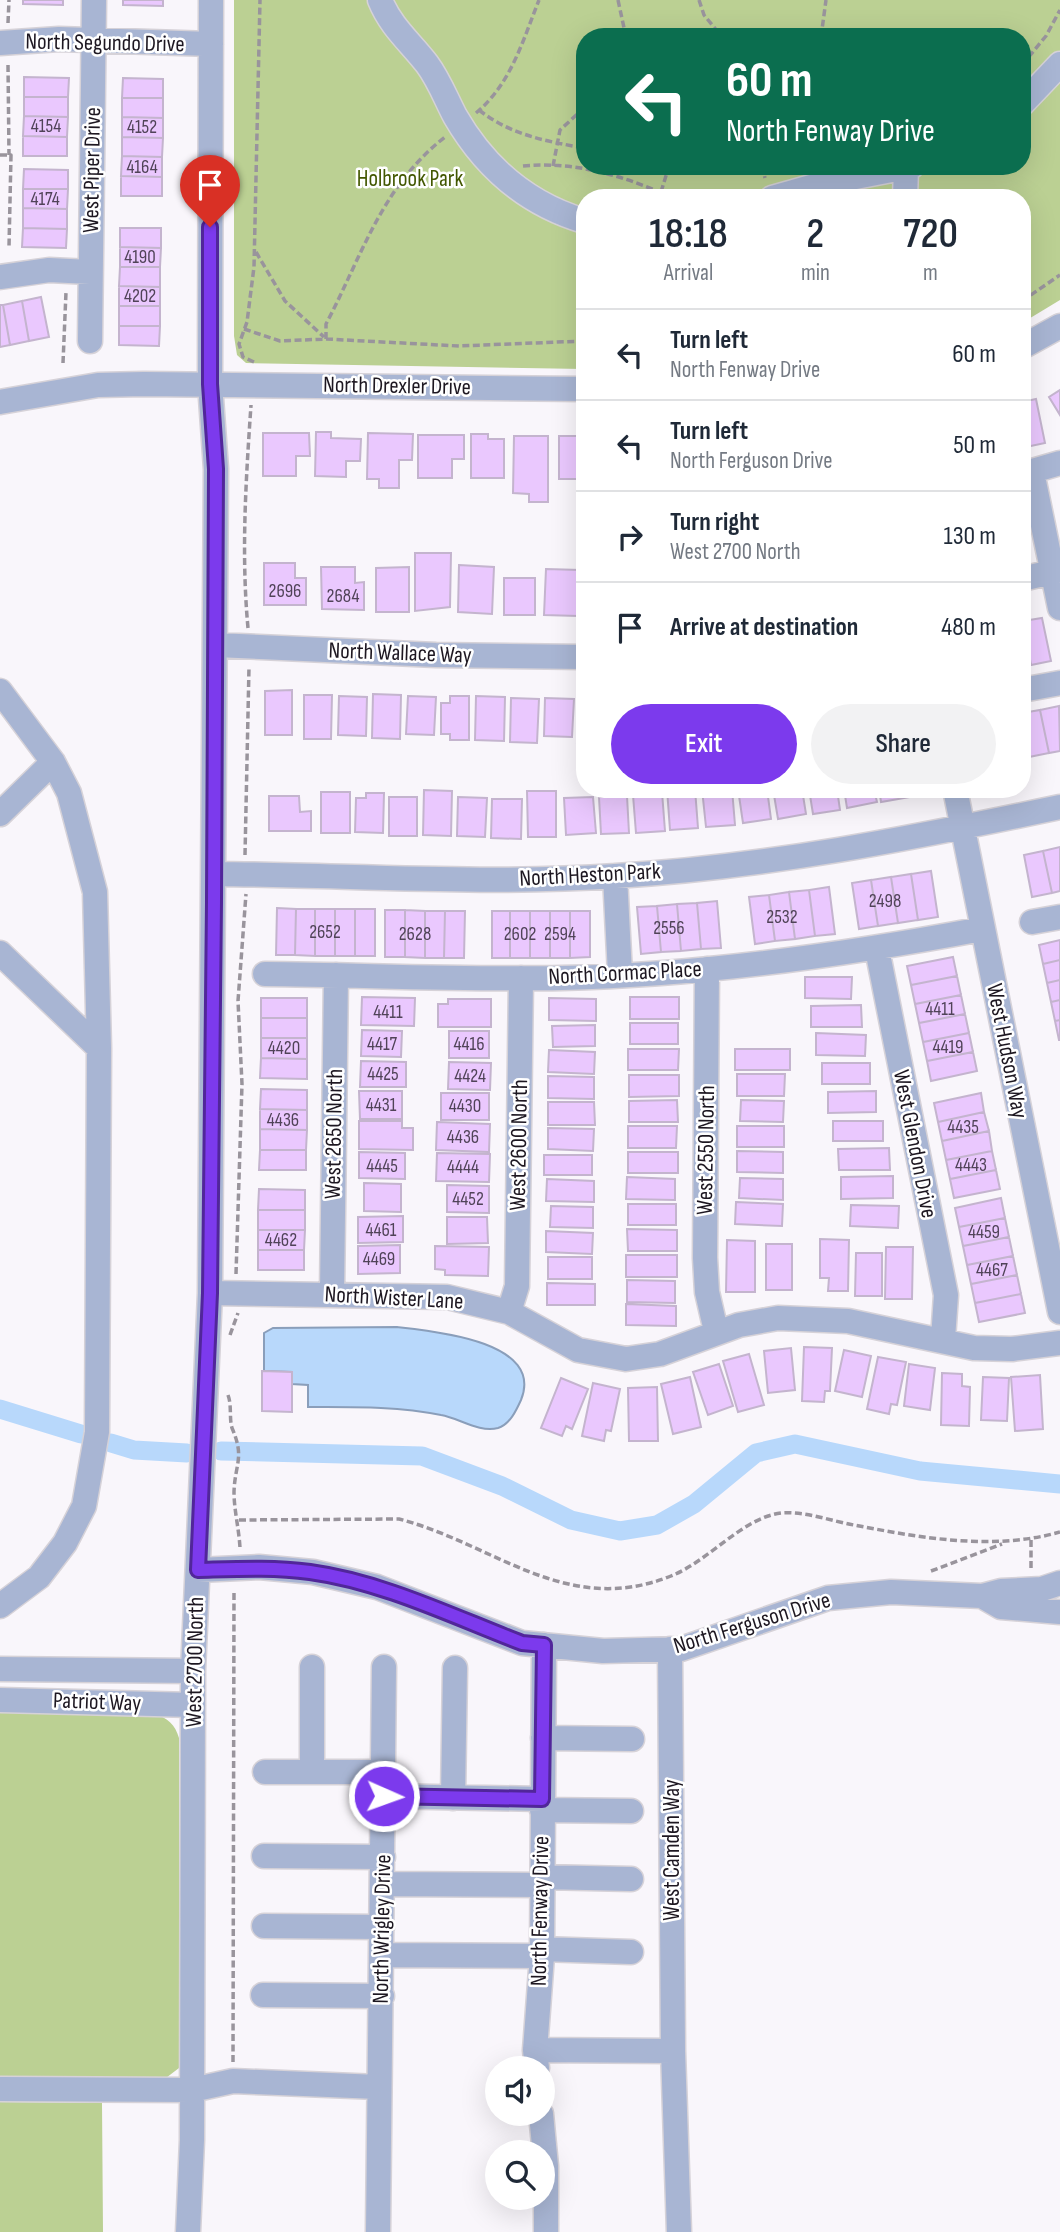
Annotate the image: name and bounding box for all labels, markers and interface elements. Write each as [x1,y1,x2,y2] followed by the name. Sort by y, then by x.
[25,28,185,58] street label: North Segundo Drive
[726,52,813,111] text: 60 m
[611,56,702,147] icon: left
[77,107,107,233] street label: West Piper Drive
[726,112,935,151] text: North Fenway Drive
[31,115,61,138] house number: 4154
[127,116,157,139] house number: 4152
[180,155,240,227] pin
[126,156,158,179] house number: 4164
[357,165,463,193] park label: Holbrook Park
[191,166,229,204] icon: arrive
[30,188,60,211] house number: 4174
[649,209,728,260] text: 18:18
[806,209,824,260] text: 2
[903,209,958,260] text: 720
[124,246,156,269] house number: 4190
[664,259,713,287] text: Arrival
[801,259,830,287] text: min
[923,259,938,287] text: m
[124,285,156,308] house number: 4202
[670,325,748,356] text: Turn left
[611,336,649,374] icon: left
[952,339,996,370] text: 60 m
[670,356,820,384] text: North Fenway Drive
[323,371,471,401] street label: North Drexler Drive
[670,416,748,447] text: Turn left
[611,427,649,465] icon: left
[953,430,996,461] text: 50 m
[670,447,833,475] text: North Ferguson Drive
[670,507,759,538] text: Turn right
[611,518,649,556] icon: right
[944,521,996,552] text: 130 m
[670,538,801,566] text: West 2700 North
[269,580,301,603] house number: 2696
[327,585,359,608] house number: 2684
[611,609,649,647] icon: arrive
[670,612,858,643] text: Arrive at destination
[941,612,996,643] text: 480 m
[328,637,472,669] street label: North Wallace Way
[611,704,797,784] button: Exit
[811,704,996,784] button: Share
[519,857,662,893] street label: North Heston Park
[869,890,901,913] house number: 2498
[766,906,798,929] house number: 2532
[653,917,685,940] house number: 2556
[309,921,341,944] house number: 2652
[399,923,431,946] house number: 2628
[504,923,536,946] house number: 2602
[544,923,576,946] house number: 2594
[548,955,702,991] street label: North Cormac Place
[980,981,1034,1121] street label: West Hudson Way
[925,998,955,1021] house number: 4411
[373,1001,403,1024] house number: 4411
[367,1033,398,1056] house number: 4417
[454,1033,485,1056] house number: 4416
[932,1036,964,1059] house number: 4419
[268,1037,300,1060] house number: 4420
[367,1063,399,1086] house number: 4425
[454,1065,486,1088] house number: 4424
[887,1067,943,1221] street label: West Glendon Drive
[319,1069,349,1199] street label: West 2650 North
[504,1079,534,1211] street label: West 2600 North
[691,1085,721,1215] street label: West 2550 North
[366,1094,397,1117] house number: 4431
[449,1095,481,1118] house number: 4430
[267,1109,299,1132] house number: 4436
[947,1116,979,1139] house number: 4435
[447,1126,479,1149] house number: 4436
[955,1154,987,1177] house number: 4443
[366,1155,398,1178] house number: 4445
[447,1156,479,1179] house number: 4444
[452,1188,484,1211] house number: 4452
[366,1219,397,1242] house number: 4461
[968,1221,1000,1244] house number: 4459
[265,1229,297,1252] house number: 4462
[363,1248,395,1271] house number: 4469
[976,1259,1008,1282] house number: 4467
[324,1280,464,1316] street label: North Wister Lane
[670,1586,834,1660] street label: North Ferguson Drive
[180,1596,210,1728] street label: West 2700 North
[52,1686,142,1718] street label: Patriot Way
[347,1759,421,1833] position arrow
[658,1779,686,1921] street label: West Camden Way
[525,1836,555,1986] street label: North Fenway Drive
[367,1854,397,2004] street label: North Wrigley Drive
[485,2056,555,2210] map controls
[485,2056,555,2126] button: sound
[485,2140,555,2210] button: search

